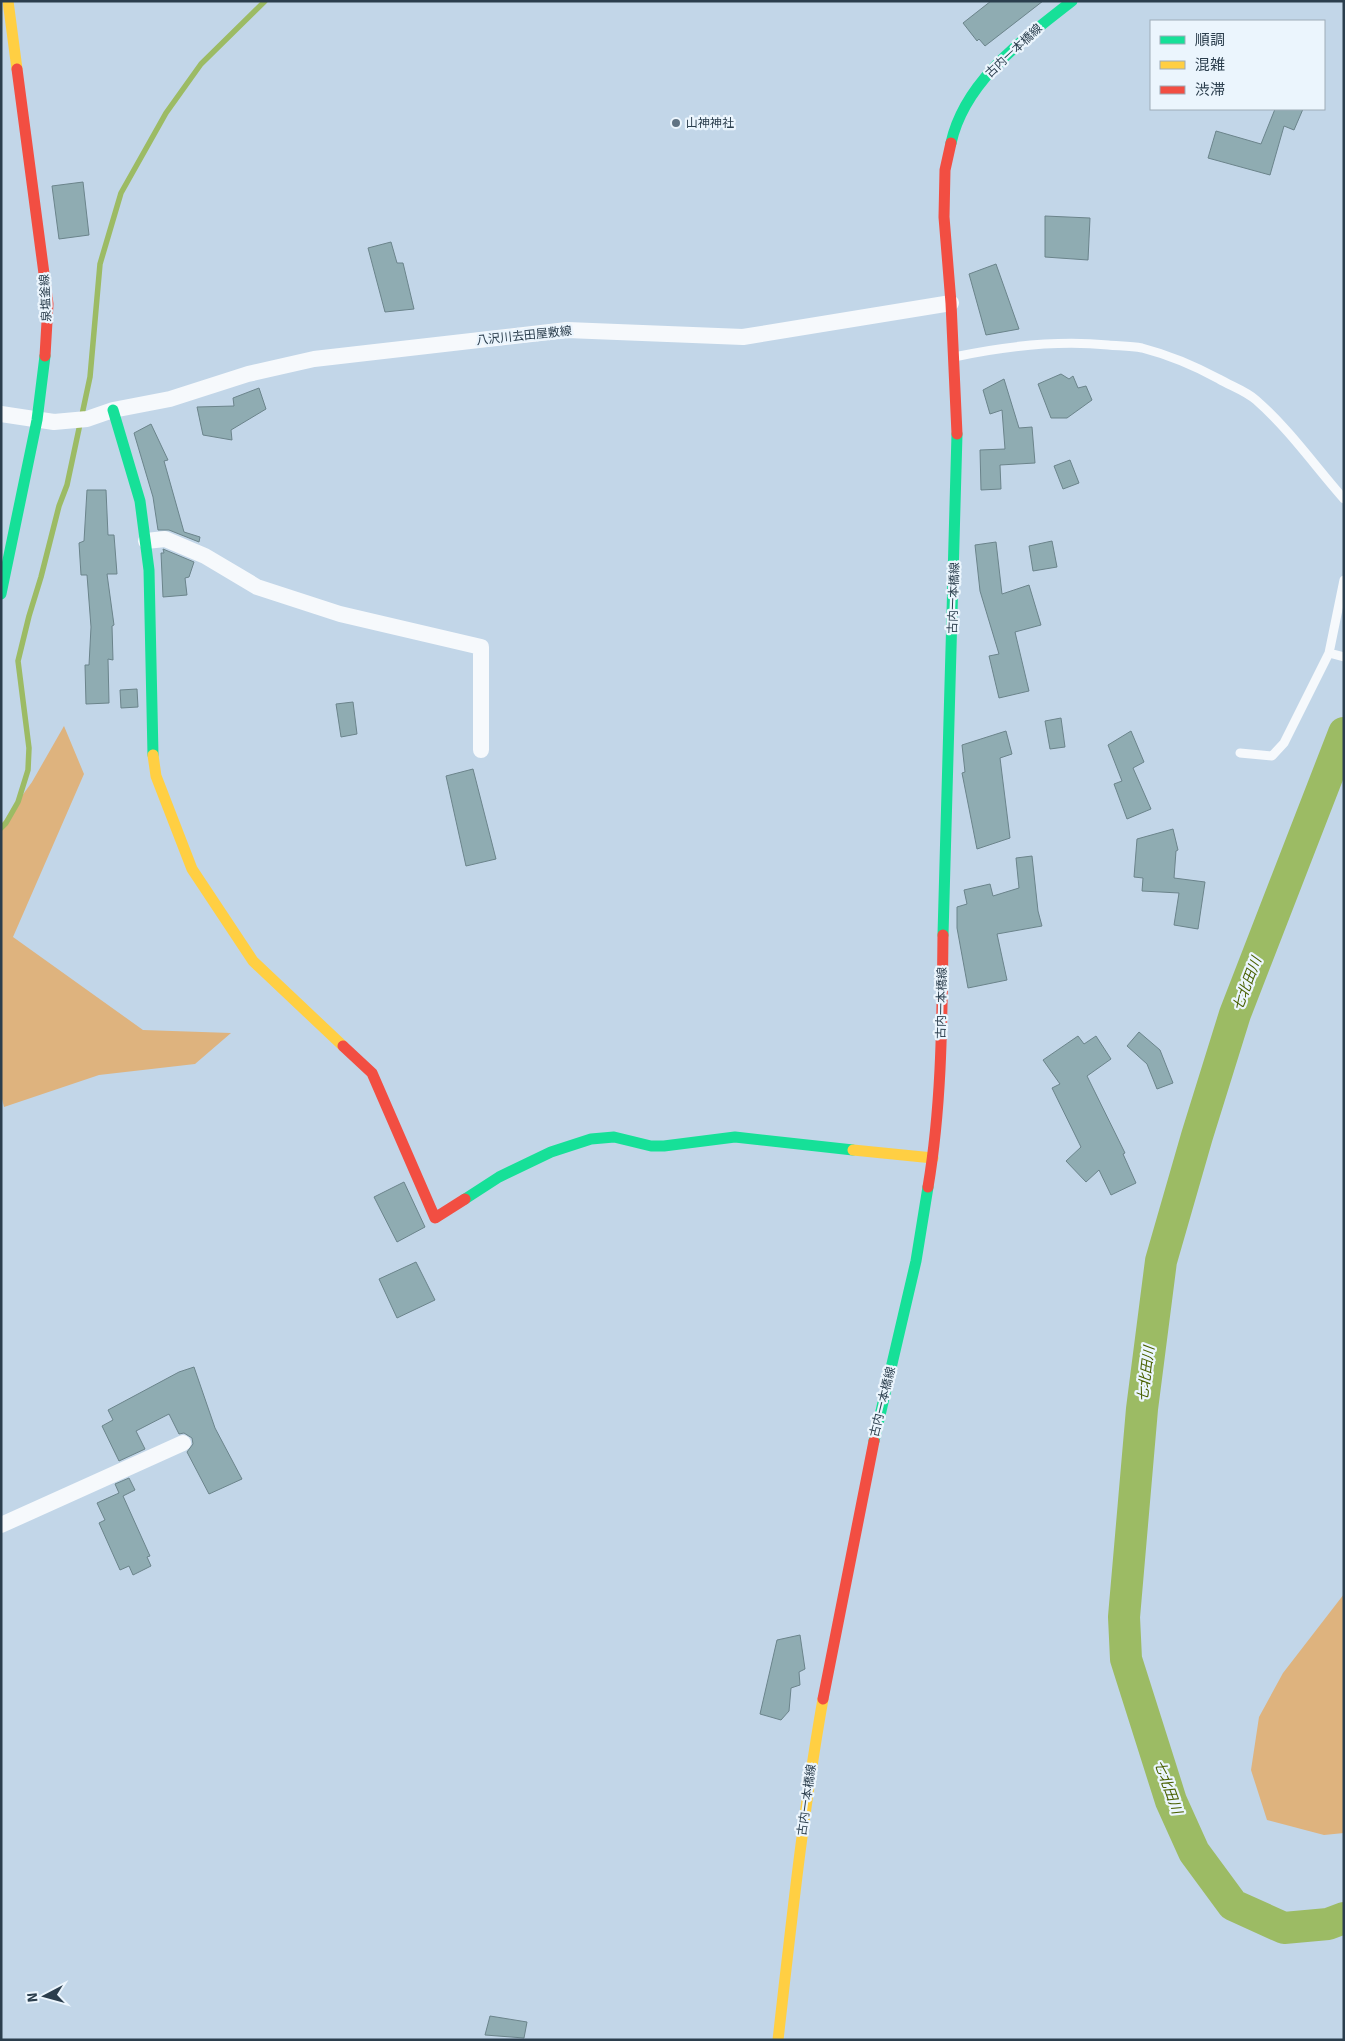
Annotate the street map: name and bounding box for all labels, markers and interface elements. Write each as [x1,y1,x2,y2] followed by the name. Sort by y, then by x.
[1150,20,1325,110] legend
[983,21,1045,81] street label: 古内一本橋線
[1195,31,1225,49] text: 順調
[1195,56,1225,74] text: 混雑
[1195,81,1225,99] text: 渋滞
[686,116,734,131] place label: 山神神社
[670,117,682,129] marker: 山神神社
[37,274,55,322] street label: 泉塩釜線
[475,324,573,348] street label: 八沢川去田屋敷線
[945,562,963,634] street label: 古内一本橋線
[1229,953,1266,1013] water label: 七北田川
[934,967,950,1039] street label: 古内一本橋線
[1134,1343,1158,1403] water label: 七北田川
[867,1365,899,1439] street label: 古内一本橋線
[1150,1758,1186,1818] water label: 七北田川
[795,1763,819,1837] street label: 古内一本橋線
[20,1971,70,2021] north arrow
[24,1992,42,2003] text: N

